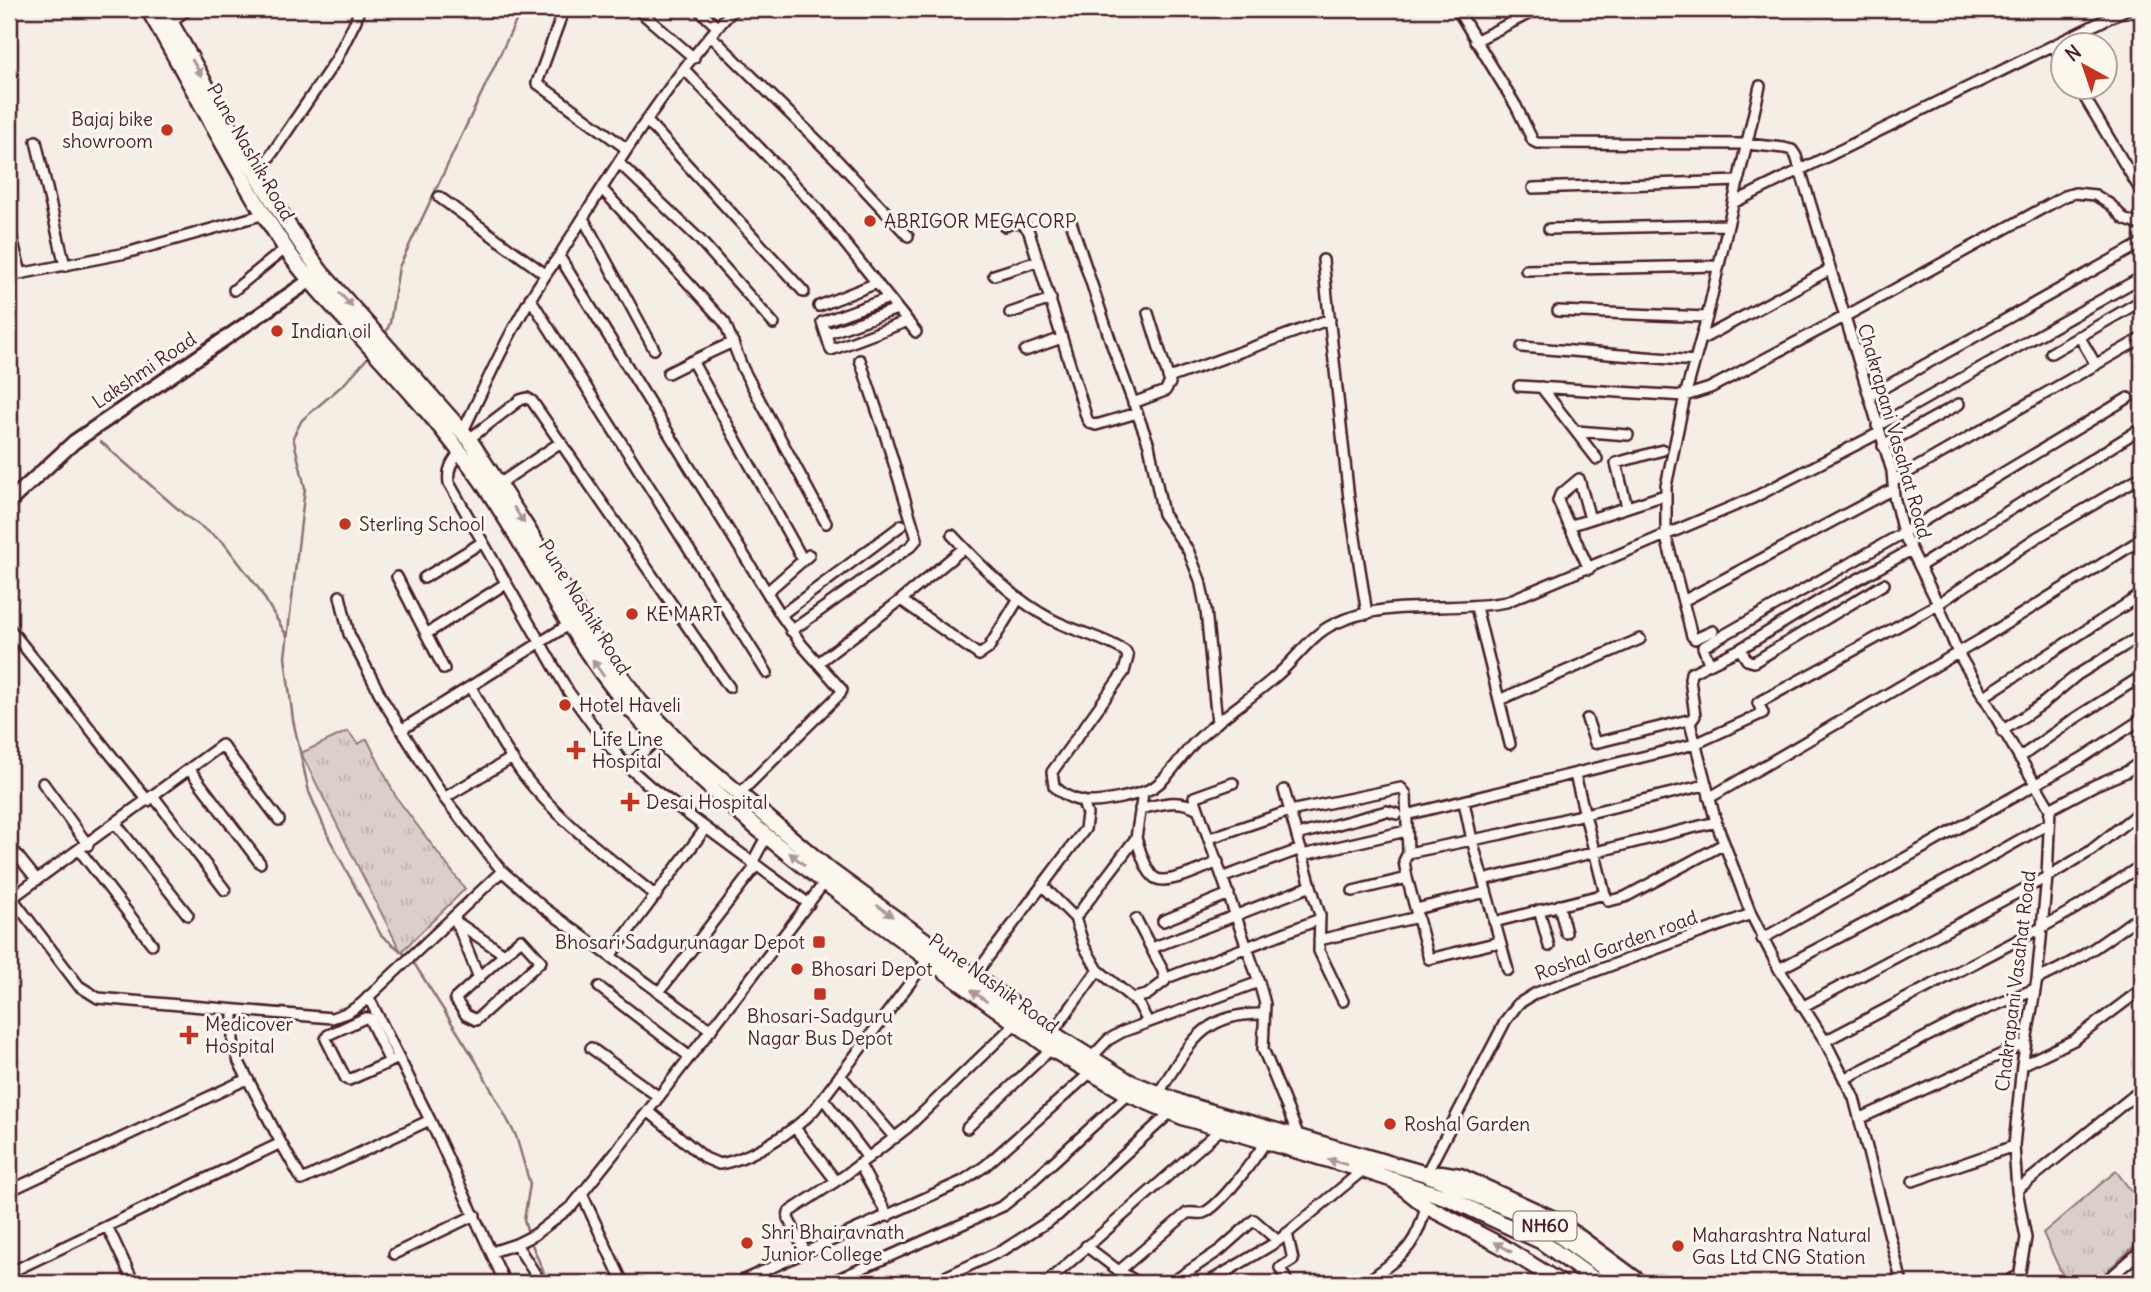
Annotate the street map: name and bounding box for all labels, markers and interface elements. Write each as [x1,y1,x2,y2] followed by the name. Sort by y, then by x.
[2050,32,2120,102] north arrow
[2060,40,2086,66] text: N
[191,58,203,78] one-way arrow
[202,79,300,225] street label: Pune Nashik Road
[62,107,153,153] place label: Bajaj bike showroom
[159,122,175,138] marker: Bajaj bike showroom
[884,209,1076,233] place label: ABRIGOR MEGACORP
[862,213,878,229] marker: ABRIGOR MEGACORP
[338,291,354,309] one-way arrow
[291,319,371,343] place label: Indian oil
[1853,321,1937,541] street label: Chakrapani Vasahat Road
[269,323,285,339] marker: Indian oil
[87,326,201,414] street label: Lakshmi Road
[512,505,525,525] one-way arrow
[359,512,485,536] place label: Sterling School
[337,516,353,532] marker: Sterling School
[534,535,636,679] street label: Pune Nashik Road
[646,602,723,626] place label: KE MART
[624,606,640,622] marker: KE MART
[591,659,605,677] one-way arrow
[579,693,681,717] place label: Hotel Haveli
[557,697,573,713] marker: Hotel Haveli
[592,727,663,773] place label: Life Line Hospital
[566,740,586,760] marker: Life Line Hospital
[646,790,768,814] place label: Desai Hospital
[620,792,640,812] marker: Desai Hospital
[788,852,806,867] one-way arrow
[1990,869,2040,1093] street label: Chakrapani Vasahat Road
[876,904,895,918] one-way arrow
[1532,904,1700,986] street label: Roshal Garden road
[924,928,1064,1038] street label: Pune Nashik Road
[555,930,805,954] place label: Bhosari Sadgurunagar Depot
[811,934,827,950] marker: Bhosari Sadgurunagar Depot
[811,957,933,981] place label: Bhosari Depot
[789,961,805,977] marker: Bhosari Depot
[812,986,828,1002] marker: Bhosari-Sadguru Nagar Bus Depot
[970,989,988,1003] one-way arrow
[747,1004,893,1050] place label: Bhosari-Sadguru Nagar Bus Depot
[205,1012,294,1058] place label: Medicover Hospital
[179,1025,199,1045] marker: Medicover Hospital
[1404,1112,1530,1136] place label: Roshal Garden
[1382,1116,1398,1132] marker: Roshal Garden
[1326,1156,1348,1167] one-way arrow
[1514,1212,1576,1240] road number: NH60
[761,1220,904,1266] place label: Shri Bhairavnath Junior College
[1692,1223,1871,1269] place label: Maharashtra Natural Gas Ltd CNG Station
[739,1235,755,1251] marker: Shri Bhairavnath Junior College
[1670,1238,1686,1254] marker: Maharashtra Natural Gas Ltd CNG Station
[1494,1241,1513,1254] one-way arrow

